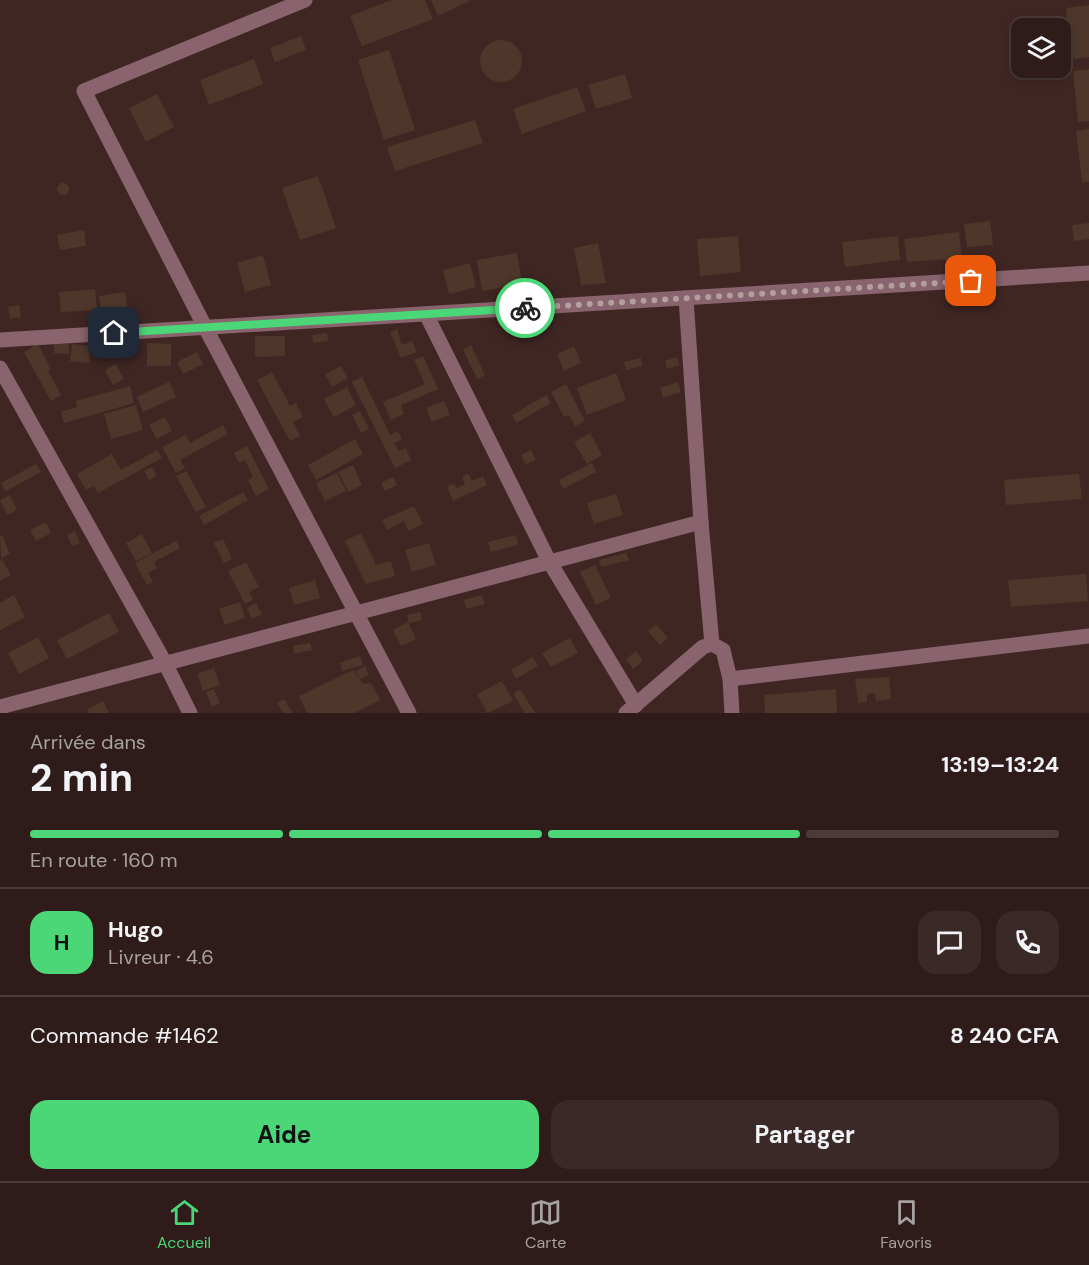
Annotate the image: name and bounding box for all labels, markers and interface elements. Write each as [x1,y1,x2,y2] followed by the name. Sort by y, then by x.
[1011,18,1071,78] map controls
[1011,18,1071,78] button: layers
[945,255,996,306] pin
[954,264,987,297] icon: bag
[495,278,555,338] courier
[509,292,542,325] icon: bike
[88,307,139,358] pin
[97,316,130,349] icon: home
[30,729,146,755] text: Arrivée dans
[941,750,1059,779] text: 13:19–13:24
[30,752,133,803] text: 2 min
[30,847,178,873] text: En route · 160 m
[918,911,981,974] button: chat
[996,911,1059,974] button: phone
[108,915,163,944] text: Hugo
[54,928,69,957] text: H
[108,944,214,970] text: Livreur · 4.6
[30,1021,219,1050] text: Commande #1462
[950,1021,1059,1050] text: 8 240 CFA
[30,1100,539,1169] button: Aide
[551,1100,1059,1169] button: Partager
[157,1196,211,1253] tab: Accueil
[525,1196,566,1253] tab: Carte
[880,1196,932,1253] tab: Favoris

